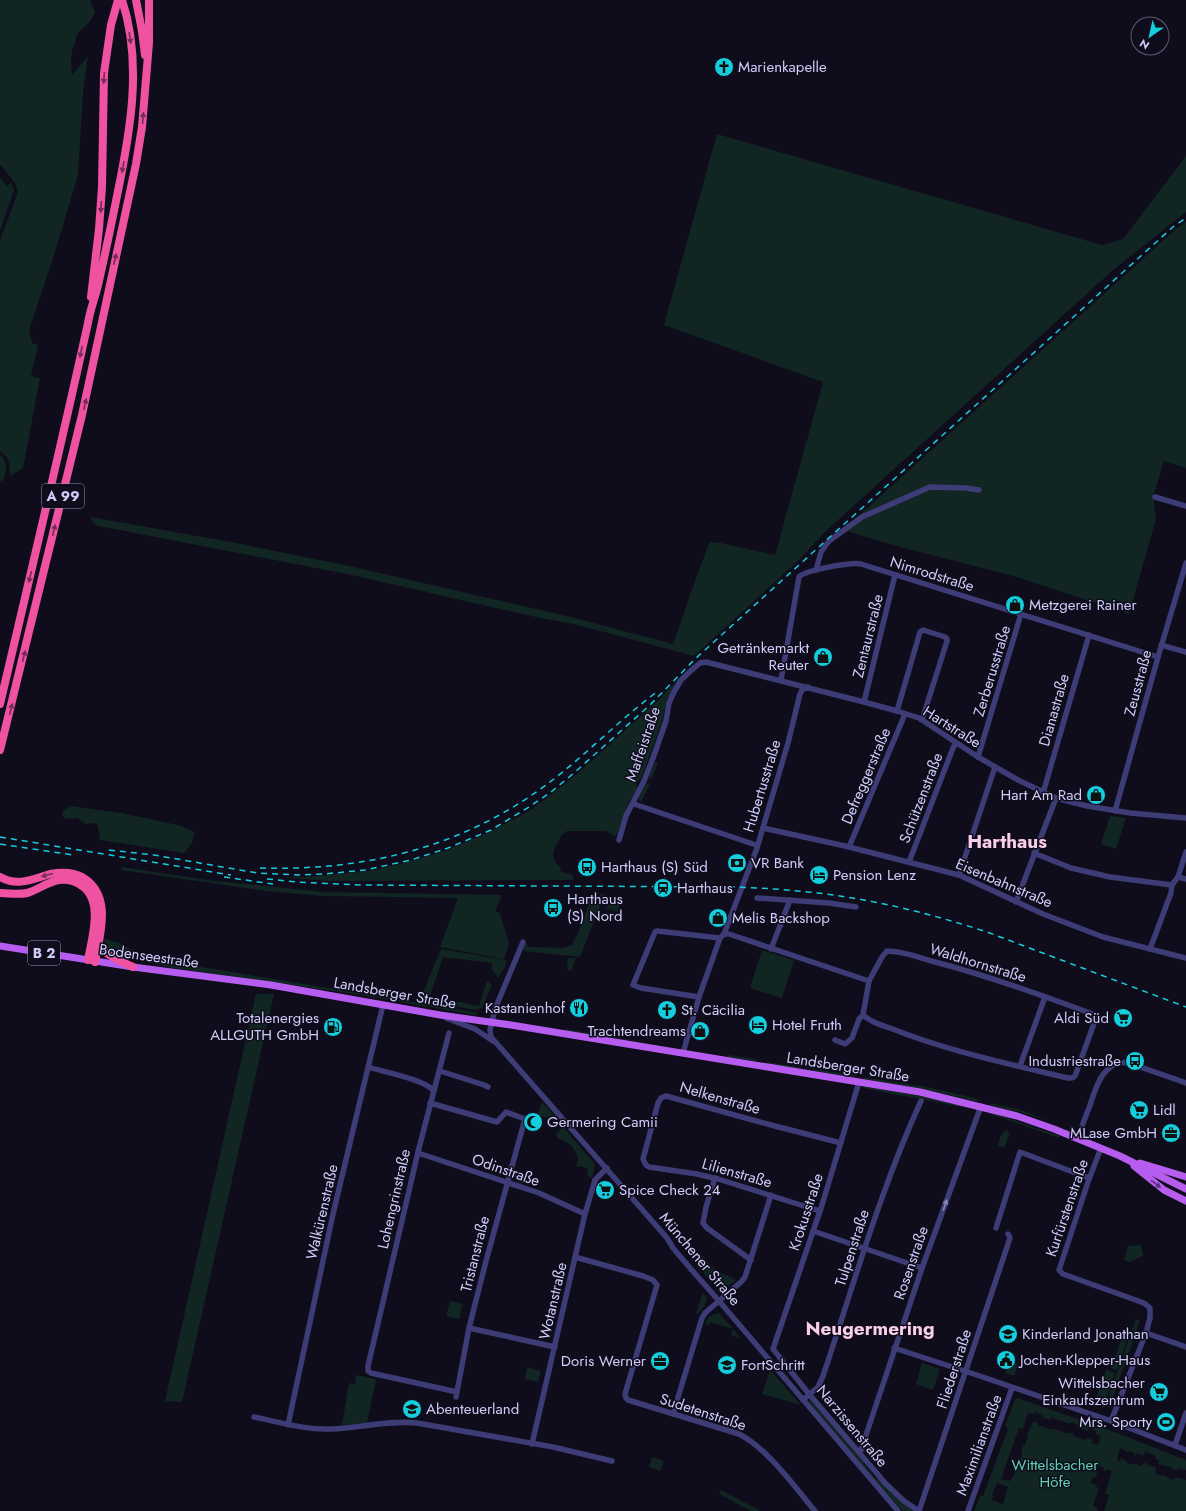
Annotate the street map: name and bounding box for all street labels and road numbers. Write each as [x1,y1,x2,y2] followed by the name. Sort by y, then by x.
[42,484,84,508] road number: A 99
[887,551,977,597] street label: Nimrodstraße
[847,592,889,680] street label: Zentaurstraße
[968,623,1016,719] street label: Zerberusstraße
[1119,647,1157,718] street label: Zeusstraße
[1033,671,1075,749] street label: Dianastraße
[919,700,986,754] street label: Hartstraße
[620,703,666,784] street label: Maffeistraße
[836,724,896,828] street label: Defreggerstraße
[737,737,787,835] street label: Hubertusstraße
[894,749,948,846] street label: Schützenstraße
[952,853,1056,913] street label: Eisenbahnstraße
[98,938,201,974] street label: Bodenseestraße
[927,938,1029,988] street label: Waldhornstraße
[28,941,60,965] road number: B 2
[332,971,458,1015] street label: Landsberger Straße
[785,1046,911,1088] street label: Landsberger Straße
[677,1076,763,1120] street label: Nelkenstraße
[372,1147,416,1251] street label: Lohengrinstraße
[469,1148,543,1192] street label: Odinstraße
[699,1153,775,1194] street label: Lilienstraße
[1040,1156,1094,1260] street label: Kurfürstenstraße
[300,1162,344,1262] street label: Walkürenstraße
[783,1170,829,1254] street label: Krokusstraße
[654,1207,746,1311] street label: Münchener Straße
[829,1207,875,1289] street label: Tulpenstraße
[455,1213,495,1294] street label: Tristanstraße
[888,1223,934,1303] street label: Rosenstraße
[533,1260,573,1342] street label: Wotanstraße
[931,1326,977,1411] street label: Fliederstraße
[811,1380,893,1472] street label: Narzissenstraße
[657,1388,749,1436] street label: Sudetenstraße
[951,1391,1008,1498] street label: Maximilianstraße

